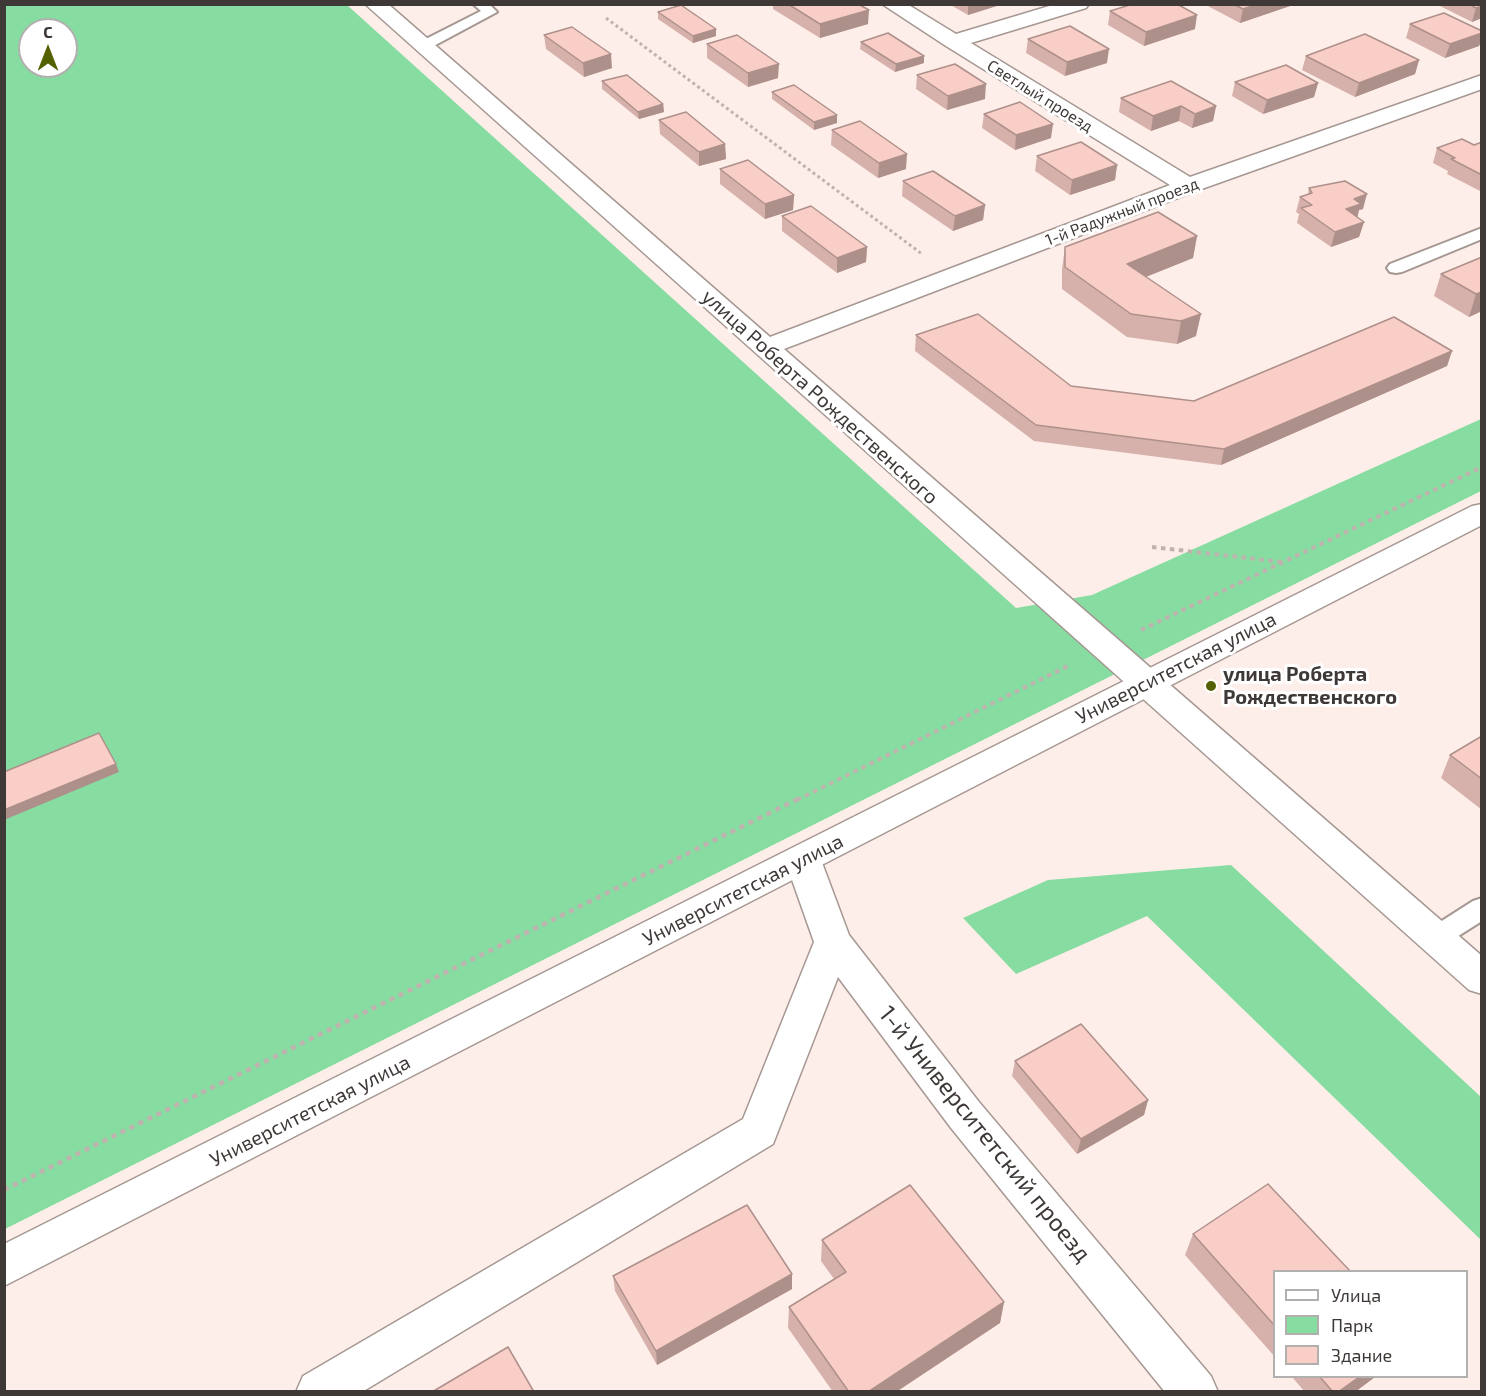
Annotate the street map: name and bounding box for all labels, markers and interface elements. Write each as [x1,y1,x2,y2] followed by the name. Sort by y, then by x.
[18,18,78,78] north arrow
[43,22,53,41] text: С
[984,56,1096,136] street label: Светлый проезд
[1043,174,1201,250] street label: 1-й Радужный проезд
[697,285,943,509] street label: улица Роберта Рождественского
[1072,607,1280,729] street label: Университетская улица
[1223,662,1397,709] place label: улица Роберта Рождественского
[1204,679,1218,693] marker: улица Роберта Рождественского
[639,829,847,951] street label: Университетская улица
[873,1000,1097,1268] street label: 1-й Университетский проезд
[206,1050,414,1172] street label: Университетская улица
[1273,1270,1468,1378] legend
[1331,1284,1381,1306] text: Улица
[1331,1314,1373,1336] text: Парк
[1331,1344,1392,1366] text: Здание

